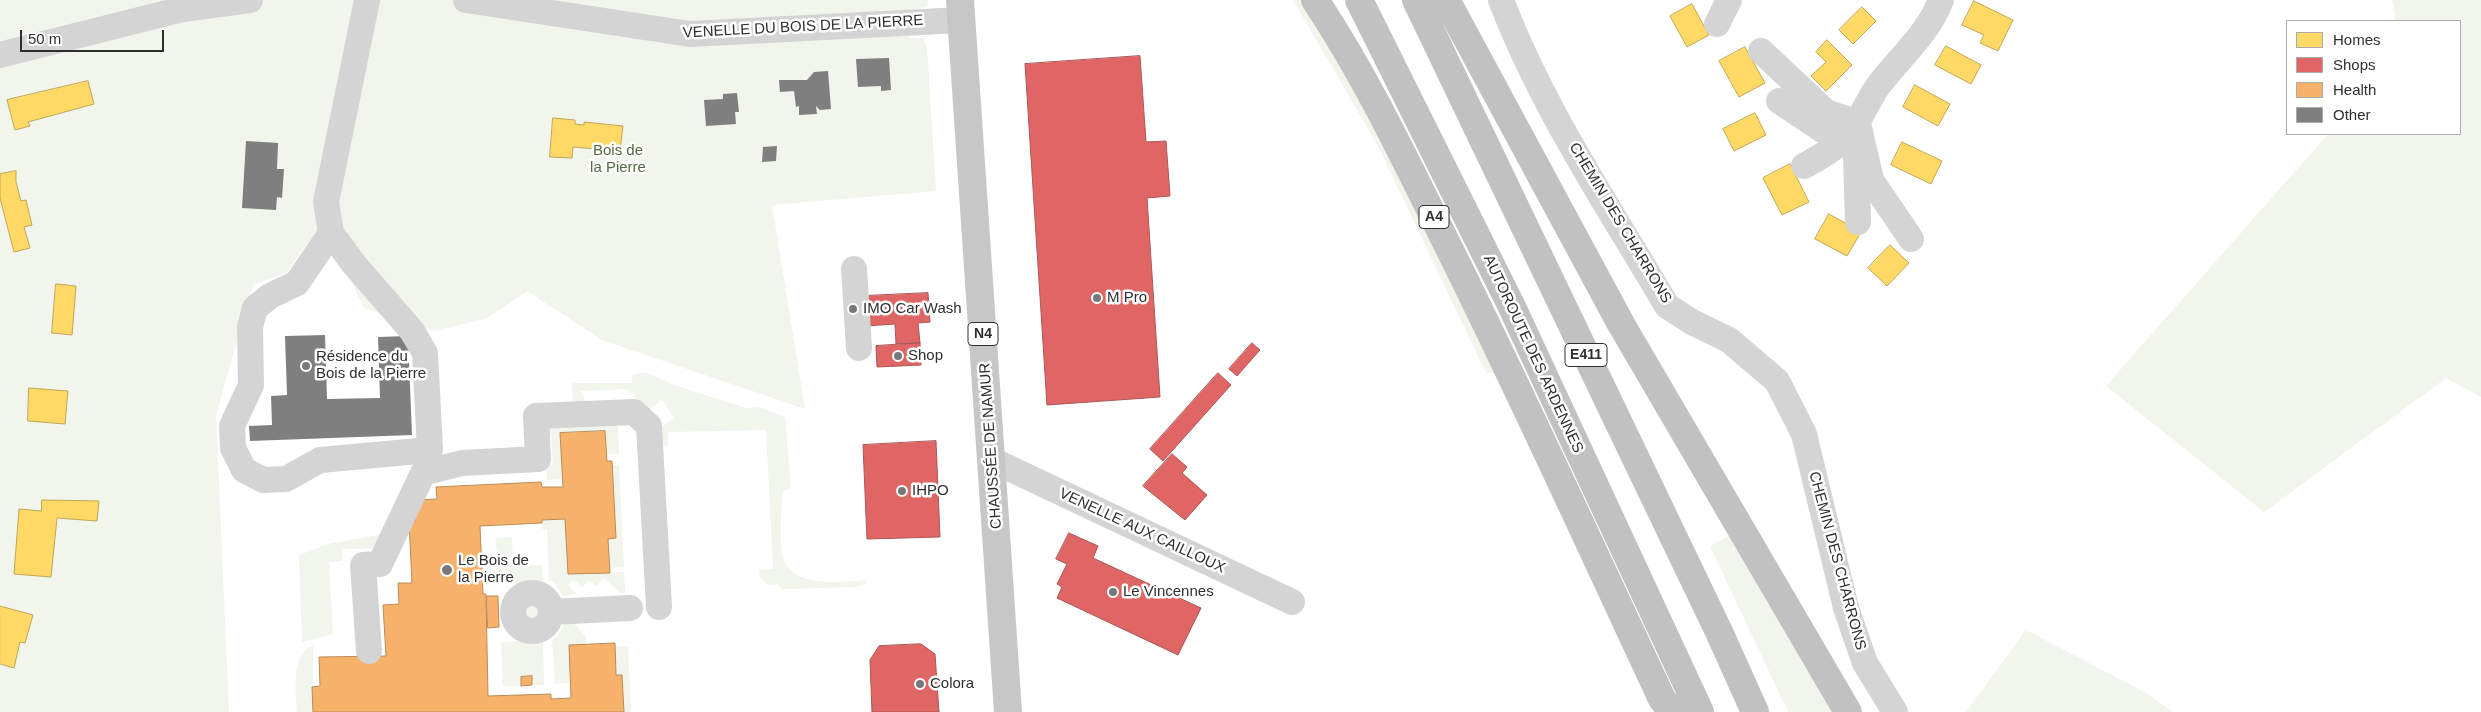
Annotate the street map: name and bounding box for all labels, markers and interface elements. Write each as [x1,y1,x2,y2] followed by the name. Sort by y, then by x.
[682,12,924,42] street label: VENELLE DU BOIS DE LA PIERRE
[22,20,166,52] scale bar
[2286,20,2461,135] legend
[28,30,61,47] text: 50 m
[2333,31,2381,48] text: Homes
[2333,56,2376,73] text: Shops
[2333,81,2376,98] text: Health
[2333,106,2371,123] text: Other
[1565,139,1675,307] street label: CHEMIN DES CHARRONS
[590,142,646,177] park label: Bois de la Pierre
[1419,206,1449,228] road number: A4
[1479,252,1587,456] street label: AUTOROUTE DES ARDENNES
[1107,289,1147,307] place label: M Pro
[1091,292,1103,304] marker: M Pro
[863,300,962,318] place label: IMO Car Wash
[847,303,859,315] marker: IMO Car Wash
[968,322,998,346] road number: N4
[1565,344,1607,366] road number: E411
[908,347,943,365] place label: Shop
[316,348,426,383] place label: Résidence du Bois de la Pierre
[892,350,904,362] marker: Shop
[300,360,312,372] marker: Résidence du Bois de la Pierre
[976,362,1006,530] street label: CHAUSSÉE DE NAMUR
[1804,470,1870,652] street label: CHEMIN DES CHARRONS
[912,482,949,500] place label: IHPO
[896,485,908,497] marker: IHPO
[1056,485,1228,577] street label: VENELLE AUX CAILLOUX
[458,552,529,587] place label: Le Bois de la Pierre
[440,563,454,577] marker: Le Bois de la Pierre
[1123,583,1214,601] place label: Le Vincennes
[1107,586,1119,598] marker: Le Vincennes
[930,675,974,693] place label: Colora
[914,678,926,690] marker: Colora

